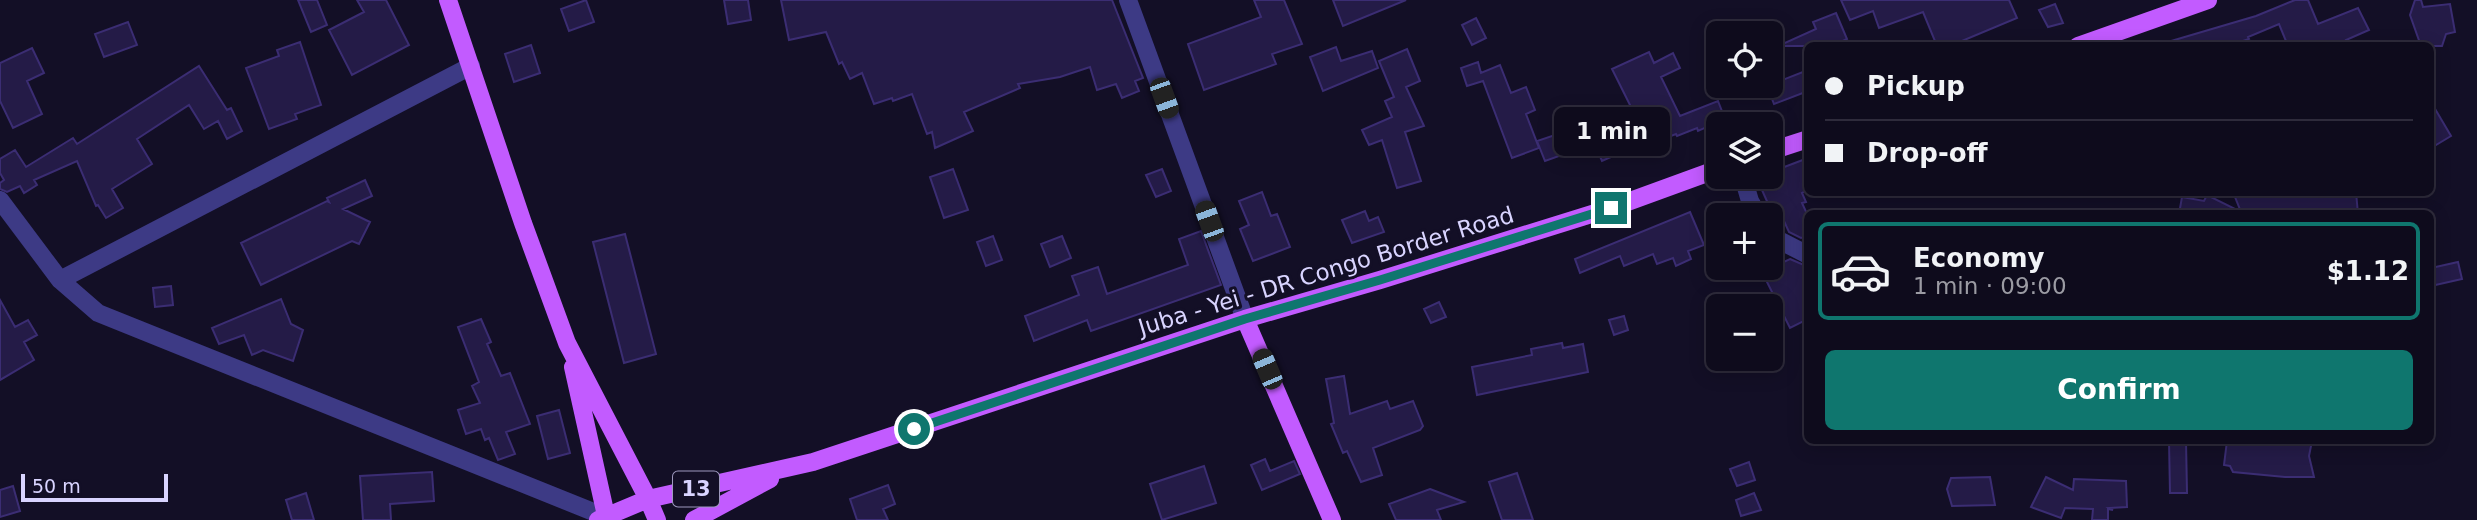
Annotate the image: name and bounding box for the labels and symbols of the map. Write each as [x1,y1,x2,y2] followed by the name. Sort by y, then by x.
[1147,75,1182,121] car
[1553,106,1669,156] callout: 1 min
[1595,192,1627,224] route end
[1192,198,1227,244] car
[1133,201,1517,341] street label: Juba - Yei - DR Congo Border Road
[1250,346,1285,392] car
[898,413,930,445] route start
[21,471,168,503] scale bar
[673,472,719,506] road number: 13

